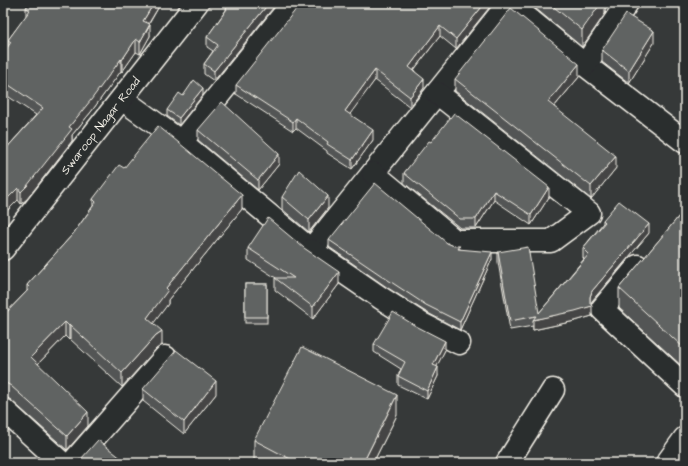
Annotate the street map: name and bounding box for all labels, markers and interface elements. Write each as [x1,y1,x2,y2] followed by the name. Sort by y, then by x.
[57,74,144,178] street label: Swaroop Nagar Road

